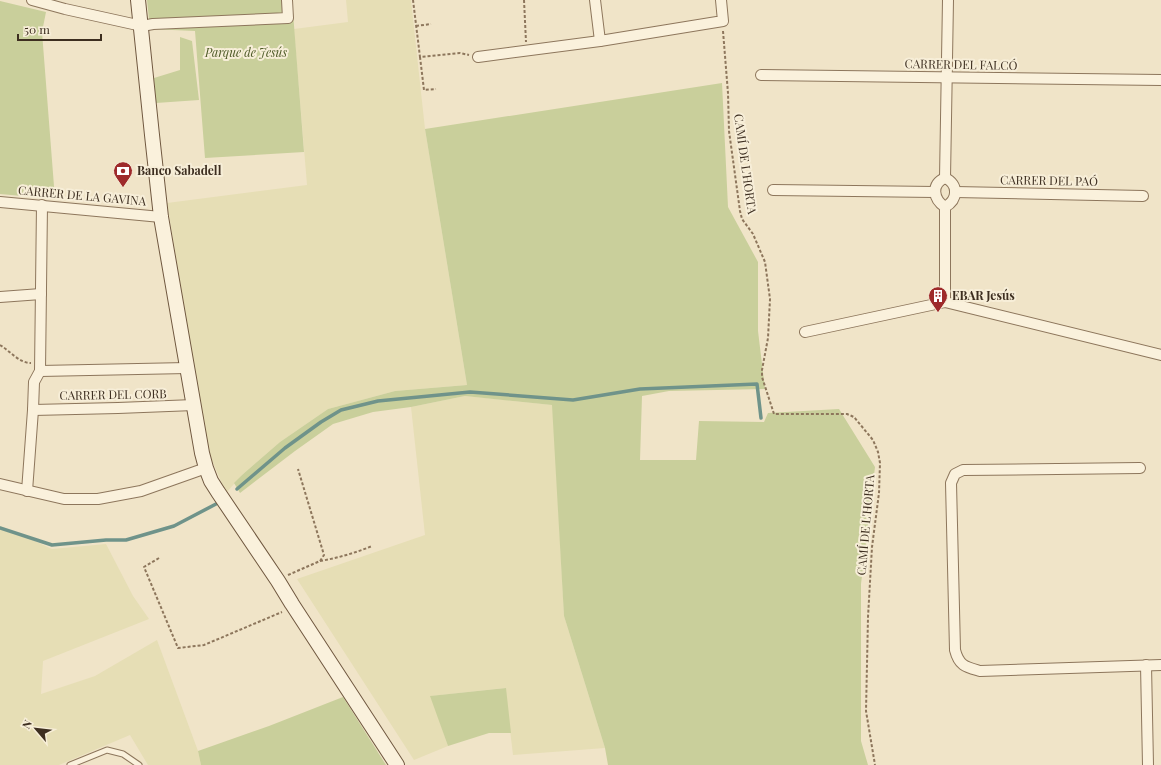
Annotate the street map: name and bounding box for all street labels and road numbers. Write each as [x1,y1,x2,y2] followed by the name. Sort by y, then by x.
[904,55,1018,73] street label: CARRER DEL FALCÓ
[731,113,761,216] street label: CAMÍ DE L'HORTA
[1000,171,1098,189] street label: CARRER DEL PAÓ
[17,181,147,209] street label: CARRER DE LA GAVINA
[59,385,167,403] street label: CARRER DEL CORB
[853,473,877,576] street label: CAMÍ DE L'HORTA

